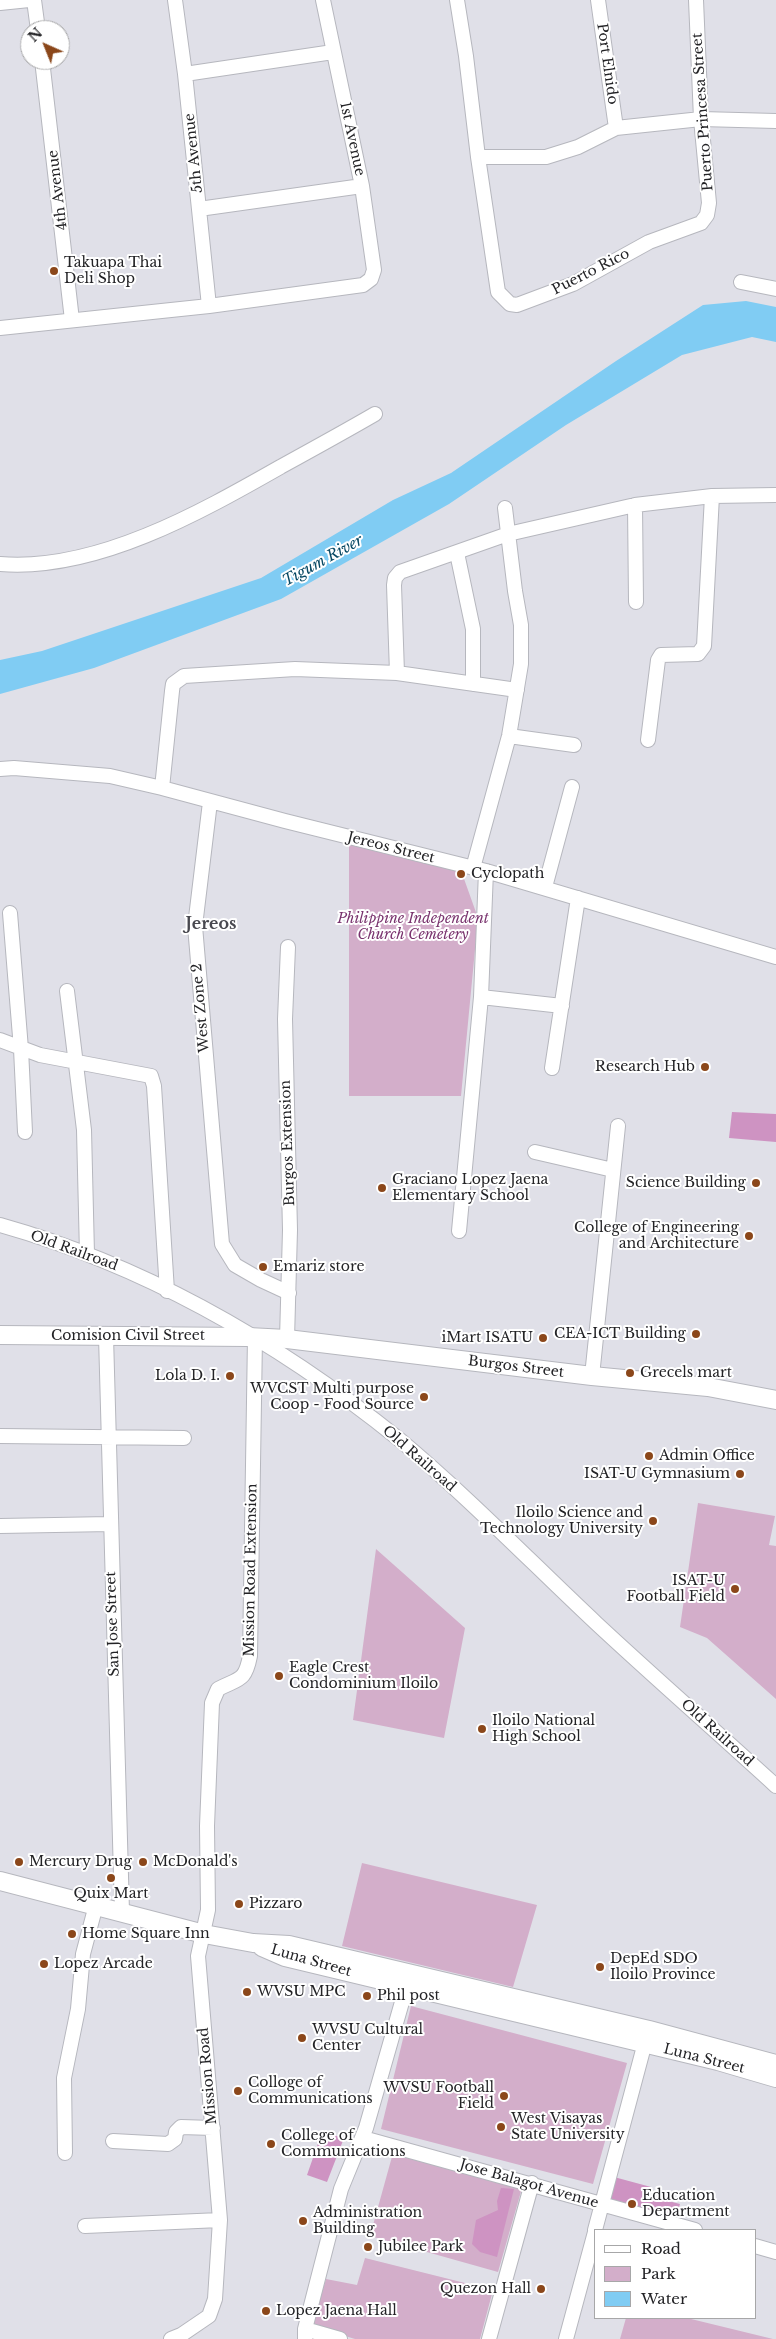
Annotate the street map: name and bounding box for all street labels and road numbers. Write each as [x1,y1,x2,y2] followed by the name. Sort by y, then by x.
[593,22,621,106] street label: Port Elnido
[689,32,717,192] street label: Puerto Princesa Street
[336,100,368,178] street label: 1st Avenue
[181,112,207,194] street label: 5th Avenue
[45,149,71,231] street label: 4th Avenue
[549,245,633,299] street label: Puerto Rico
[346,829,436,867] street label: Jereos Street
[189,963,213,1053] street label: West Zone 2
[277,1080,299,1206] street label: Burgos Extension
[28,1227,120,1275] street label: Old Railroad
[51,1328,205,1344] street label: Comision Civil Street
[467,1353,565,1381] street label: Burgos Street
[379,1422,459,1496] street label: Old Railroad
[241,1483,261,1657] street label: Mission Road Extension
[103,1571,123,1677] street label: San Jose Street
[677,1696,757,1770] street label: Old Railroad
[269,1941,353,1981] street label: Luna Street
[195,2027,221,2125] street label: Mission Road
[662,2041,746,2077] street label: Luna Street
[458,2156,600,2212] street label: Jose Balagot Avenue

